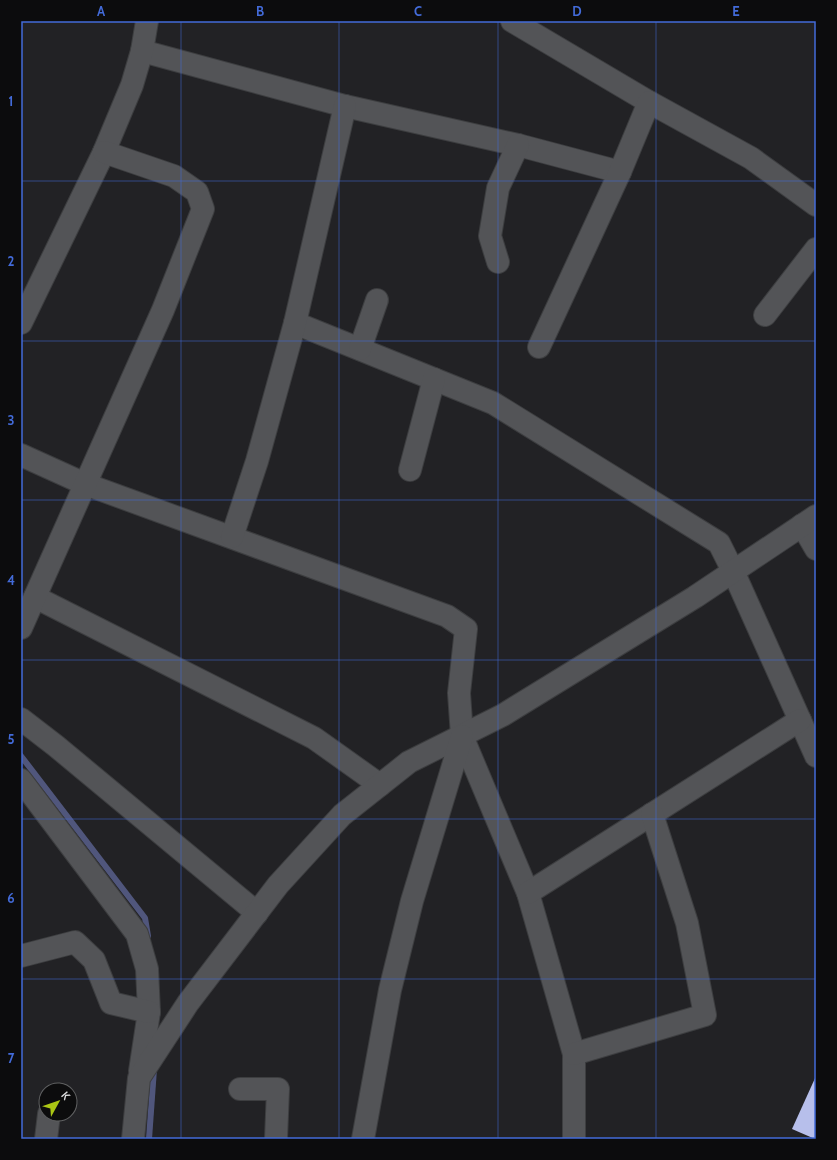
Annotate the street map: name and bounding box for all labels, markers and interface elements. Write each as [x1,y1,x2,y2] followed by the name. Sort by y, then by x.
[97,3,106,19] text: A
[256,3,264,19] text: B
[414,3,422,19] text: C
[572,3,582,19] text: D
[732,3,740,19] text: E
[9,93,13,109] text: 1
[8,253,15,269] text: 2
[7,412,15,428] text: 3
[7,572,15,588] text: 4
[8,731,15,747] text: 5
[7,890,15,906] text: 6
[8,1050,15,1066] text: 7
[38,1082,78,1122] north arrow
[58,1088,73,1103] text: K

